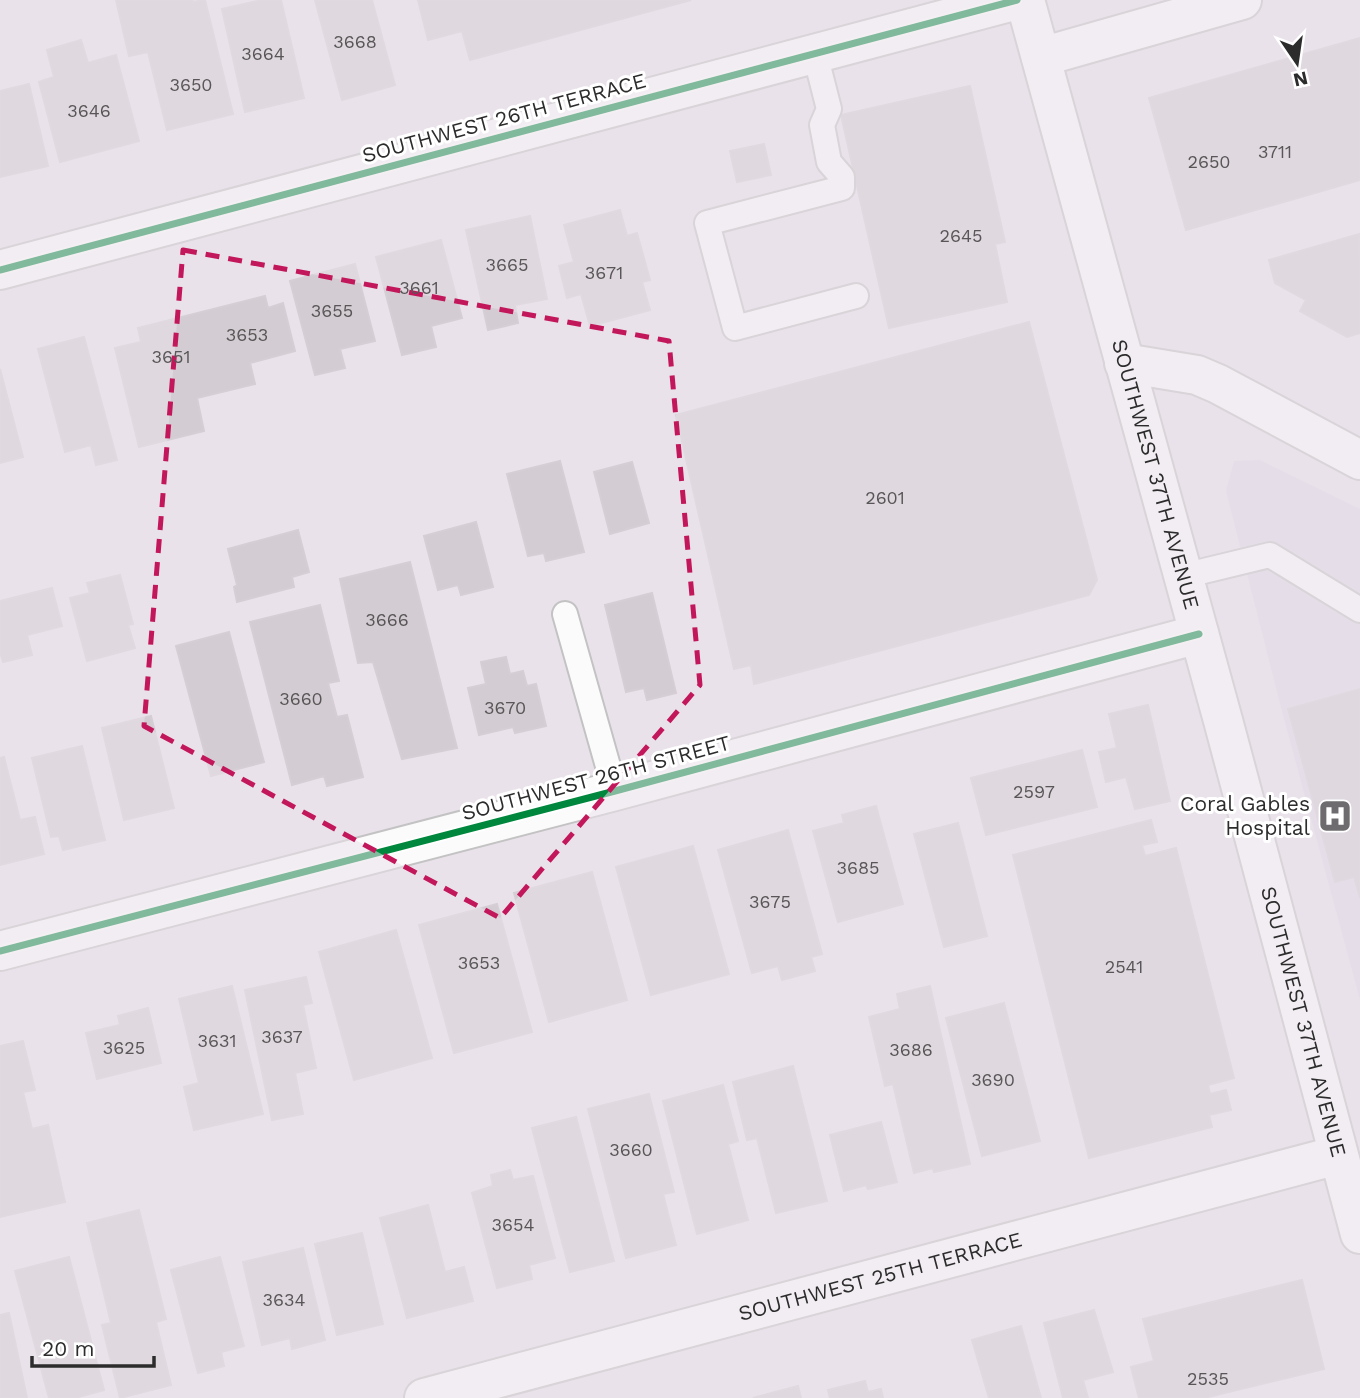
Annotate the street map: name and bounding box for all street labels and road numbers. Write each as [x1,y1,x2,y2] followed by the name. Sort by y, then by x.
[359,68,648,167] street label: SOUTHWEST 26TH TERRACE
[1107,337,1205,612] street label: SOUTHWEST 37TH AVENUE
[459,730,733,825] street label: SOUTHWEST 26TH STREET
[1256,884,1352,1160] street label: SOUTHWEST 37TH AVENUE
[736,1227,1025,1326] street label: SOUTHWEST 25TH TERRACE

